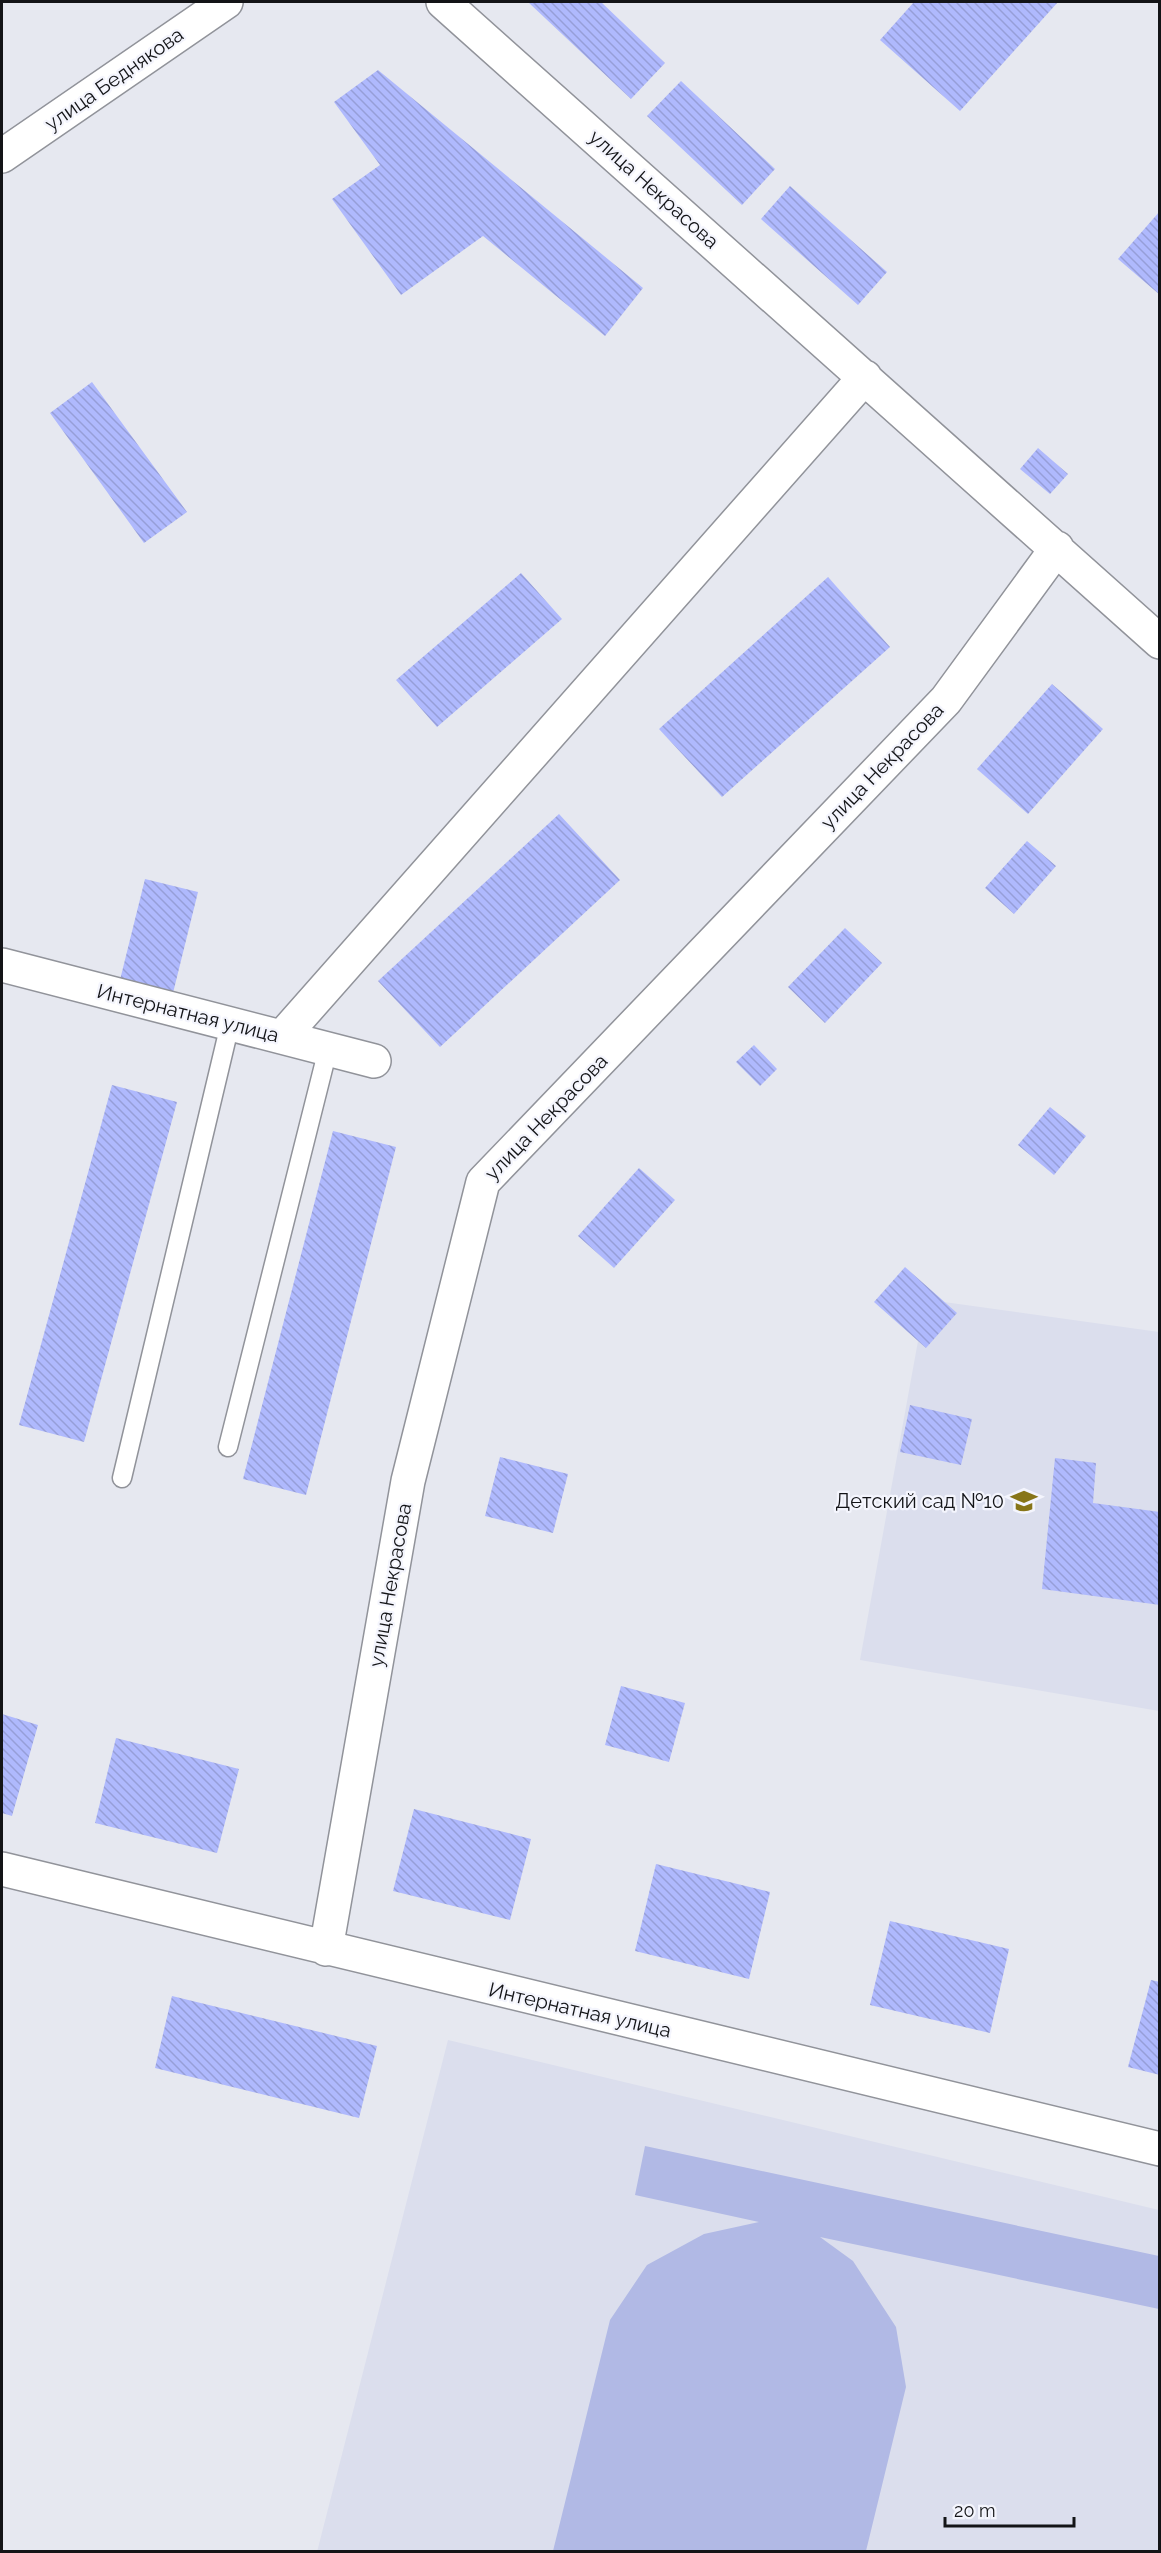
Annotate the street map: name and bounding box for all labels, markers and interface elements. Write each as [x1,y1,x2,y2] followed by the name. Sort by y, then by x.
[40,22,188,136] street label: улица Беднякова
[584,125,724,253] street label: улица Некрасова
[816,698,948,834] street label: улица Некрасова
[95,979,281,1047] street label: Интернатная улица
[480,1049,612,1185] street label: улица Некрасова
[1009,1486,1039,1516] school or university icon: Детский сад №10
[835,1489,1004,1513] place label: Детский сад №10
[364,1501,416,1669] street label: улица Некрасова
[486,1977,674,2043] street label: Интернатная улица
[945,2490,1074,2528] scale bar
[954,2500,996,2521] text: 20 m

